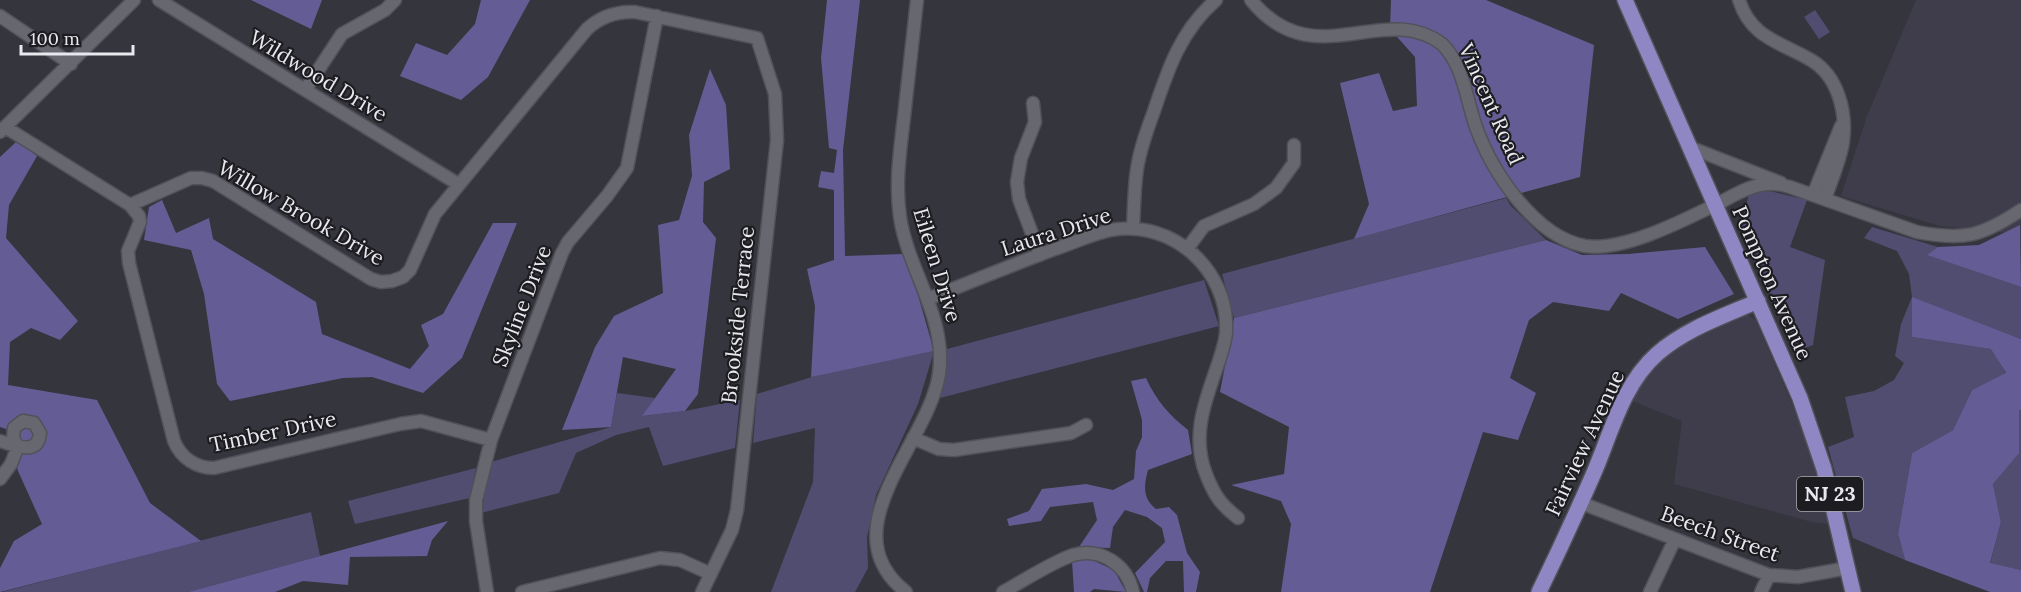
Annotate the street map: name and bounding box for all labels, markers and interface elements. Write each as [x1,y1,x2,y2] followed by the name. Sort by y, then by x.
[21,18,134,56] scale bar
[244,24,392,127] street label: Wildwood Drive
[30,27,80,50] text: 100 m
[1452,38,1530,168] street label: Vincent Road
[213,154,389,271] street label: Willow Brook Drive
[998,201,1114,262] street label: Laura Drive
[1726,201,1819,364] street label: Pompton Avenue
[907,204,968,325] street label: Eileen Drive
[715,225,760,405] street label: Brookside Terrace
[486,241,557,370] street label: Skyline Drive
[1539,365,1630,520] street label: Fairview Avenue
[207,405,339,458] street label: Timber Drive
[1797,477,1863,511] road number: NJ 23
[1657,500,1784,568] street label: Beech Street

